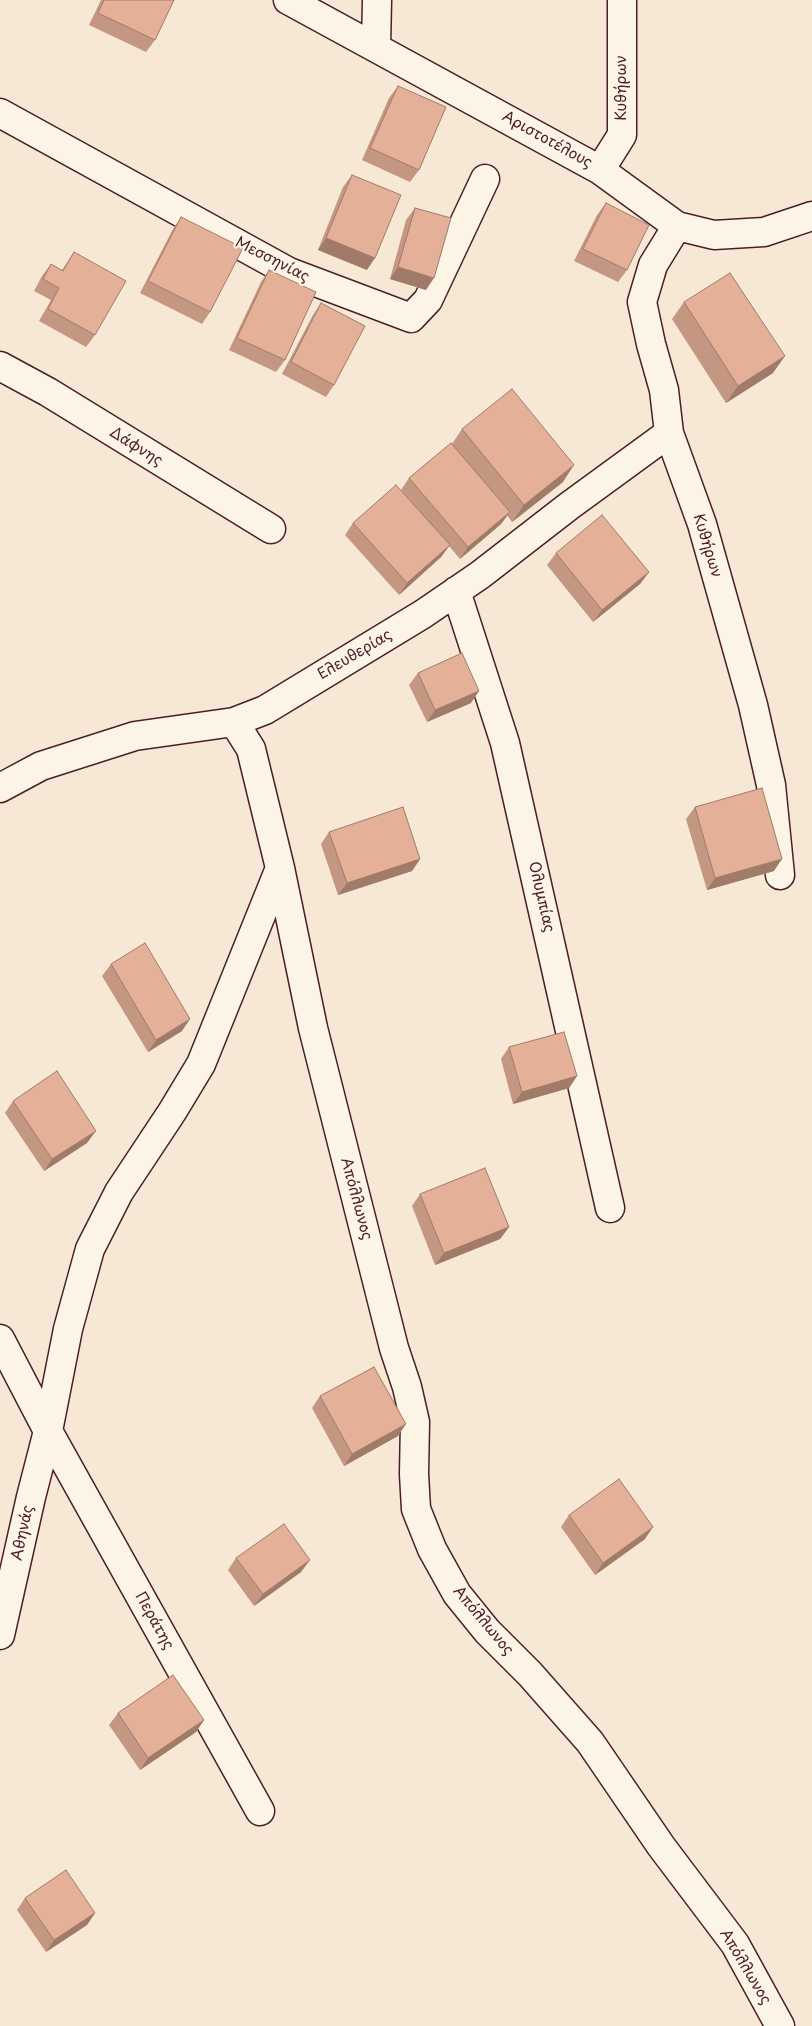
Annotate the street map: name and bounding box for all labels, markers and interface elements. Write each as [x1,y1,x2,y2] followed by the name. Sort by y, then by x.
[613,55,631,121] street label: Κυθήρων
[499,108,595,172] street label: Αριστοτέλους
[232,234,312,286] street label: Μεσσηνίας
[106,424,166,470] street label: Δάφνης
[689,512,725,580] street label: Κυθήρων
[315,626,395,684] street label: Ελευθερίας
[524,860,558,934] street label: Ολυμπίας
[336,1156,376,1242] street label: Απόλλωνος
[8,1504,38,1562] street label: Αθηνάς
[449,1583,517,1659] street label: Απόλλωνος
[131,1589,177,1653] street label: Περάτης
[716,1926,774,2008] street label: Απόλλωνος

